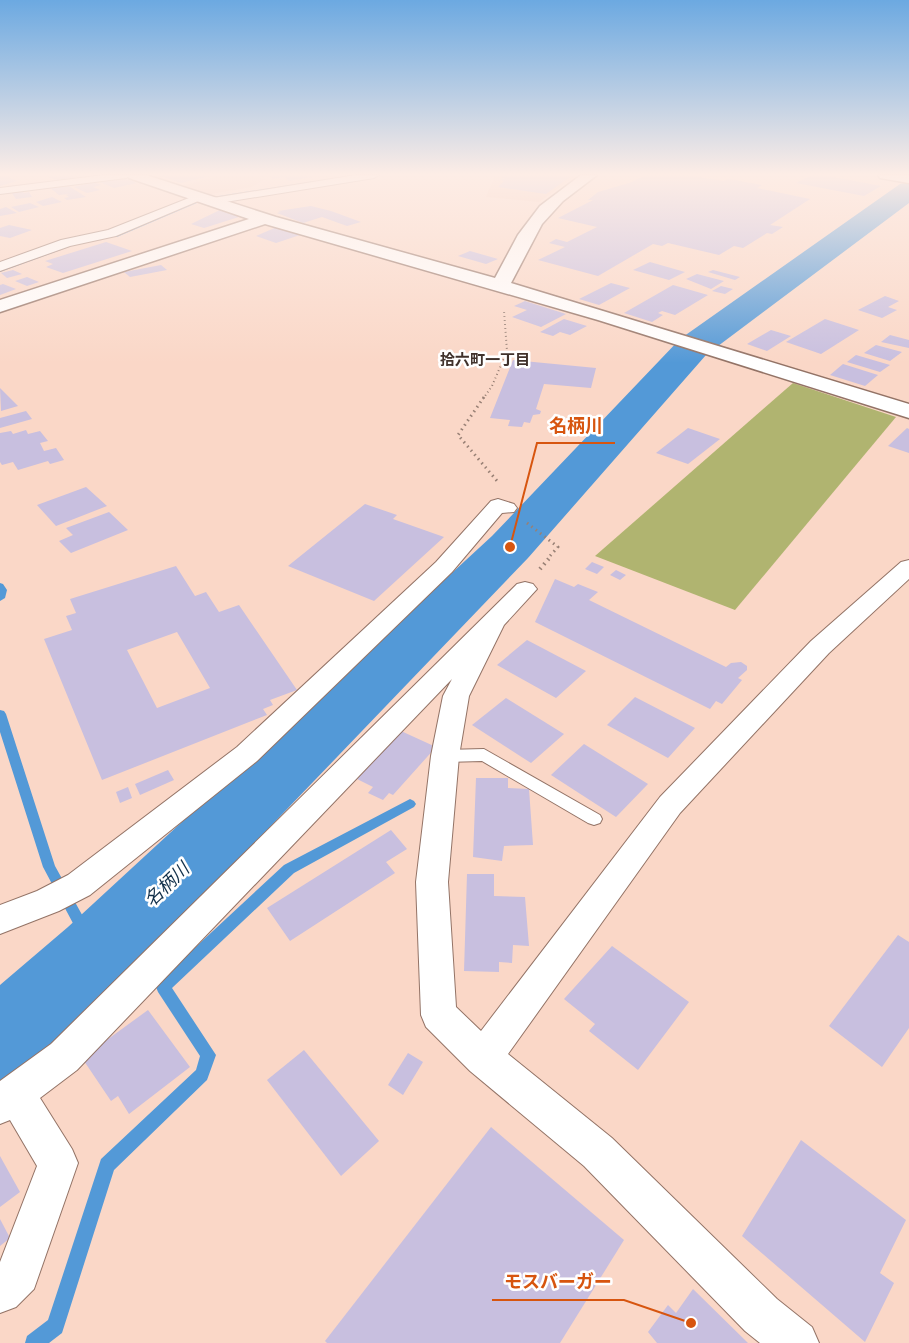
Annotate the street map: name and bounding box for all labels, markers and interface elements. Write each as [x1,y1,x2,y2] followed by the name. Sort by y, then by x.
[440,350,530,368] district label: 拾六町一丁目
[537,407,615,443] callout: 名柄川
[549,414,603,436] text: 名柄川
[139,856,195,911] water label: 名柄川
[492,1264,624,1300] callout: モスバーガー
[504,1270,612,1292] text: モスバーガー

